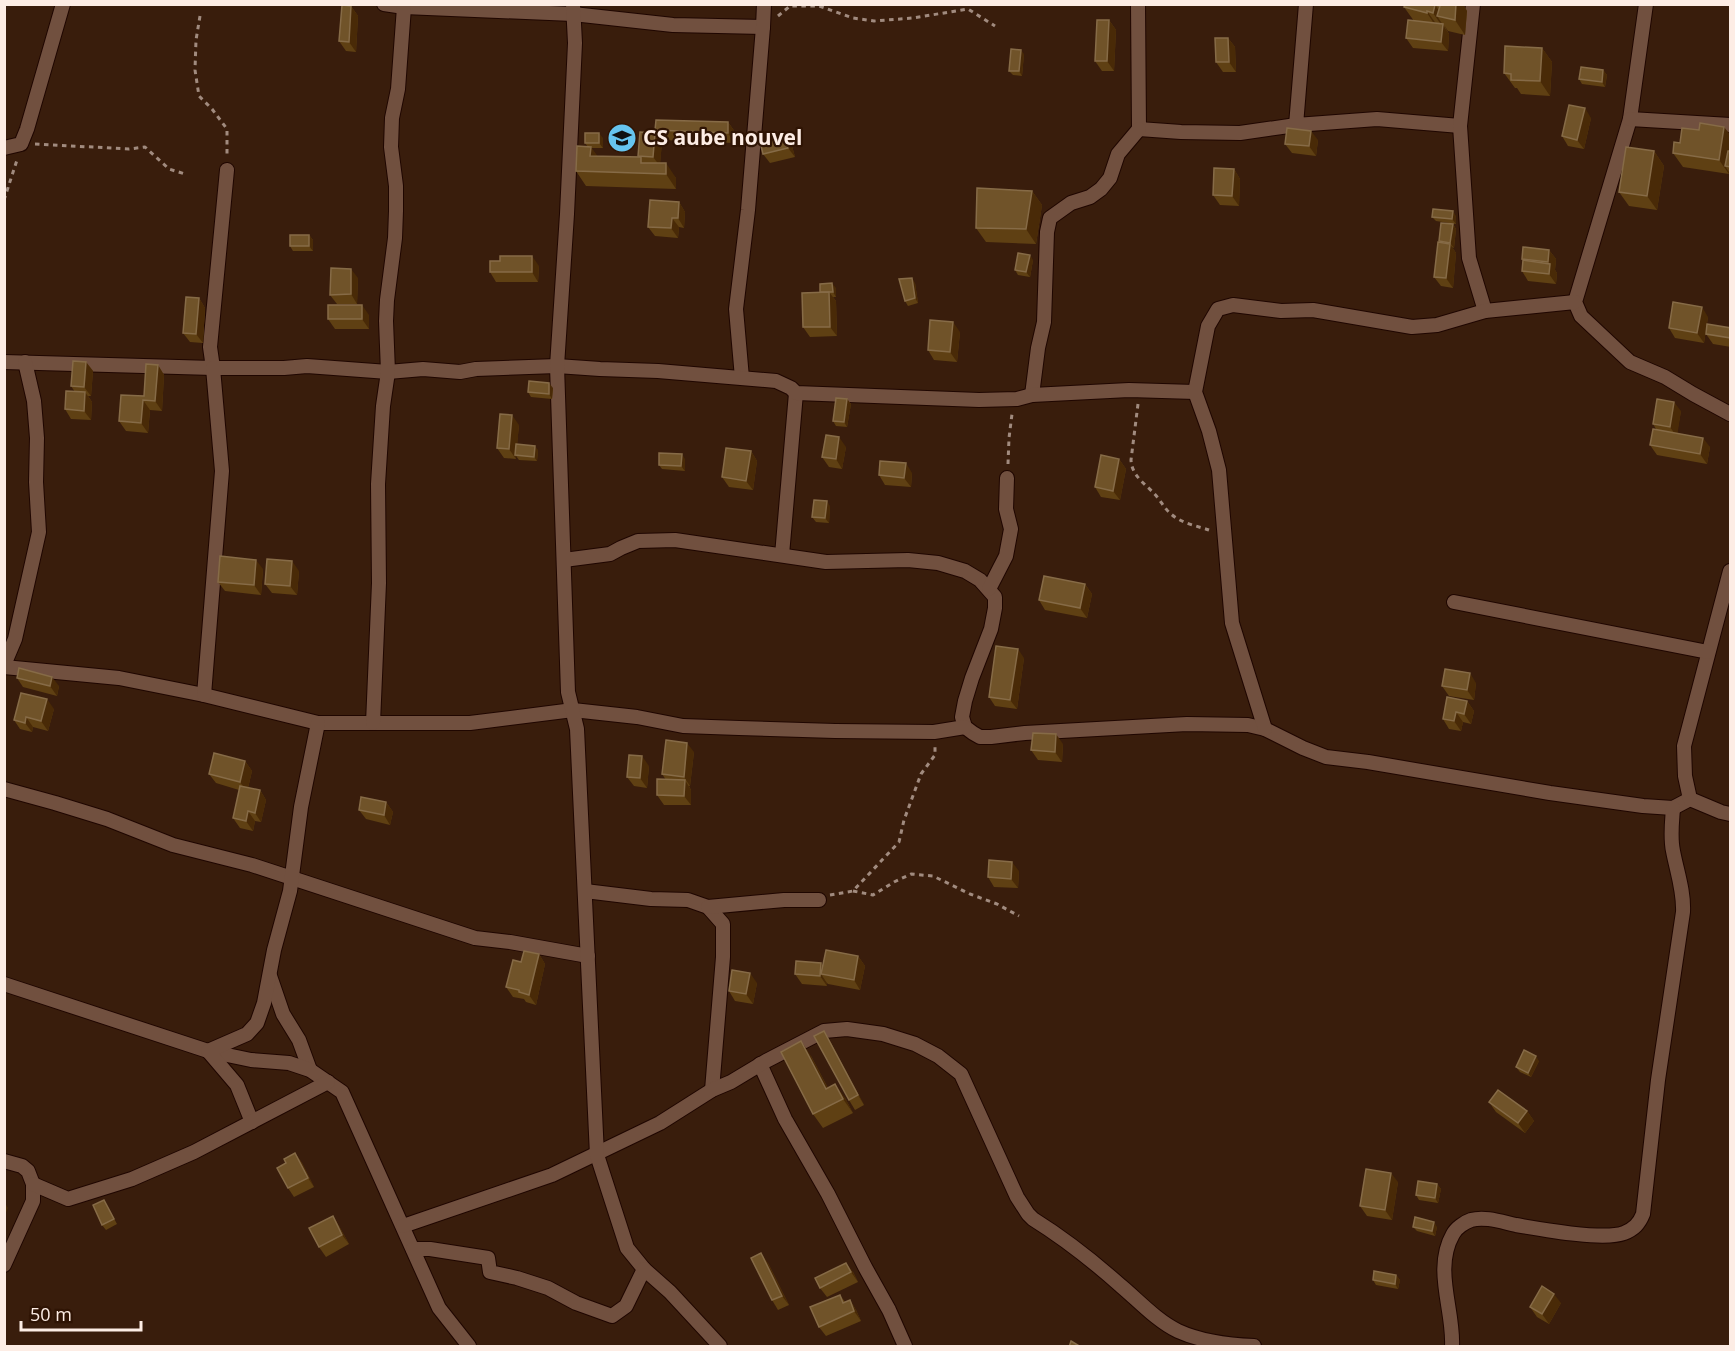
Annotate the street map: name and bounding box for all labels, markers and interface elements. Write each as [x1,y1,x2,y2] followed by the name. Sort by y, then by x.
[606,122,638,154] school or university icon: CS aube nouvel
[643,123,802,151] place label: CS aube nouvel
[21,1294,141,1332] scale bar
[30,1302,72,1326] text: 50 m

